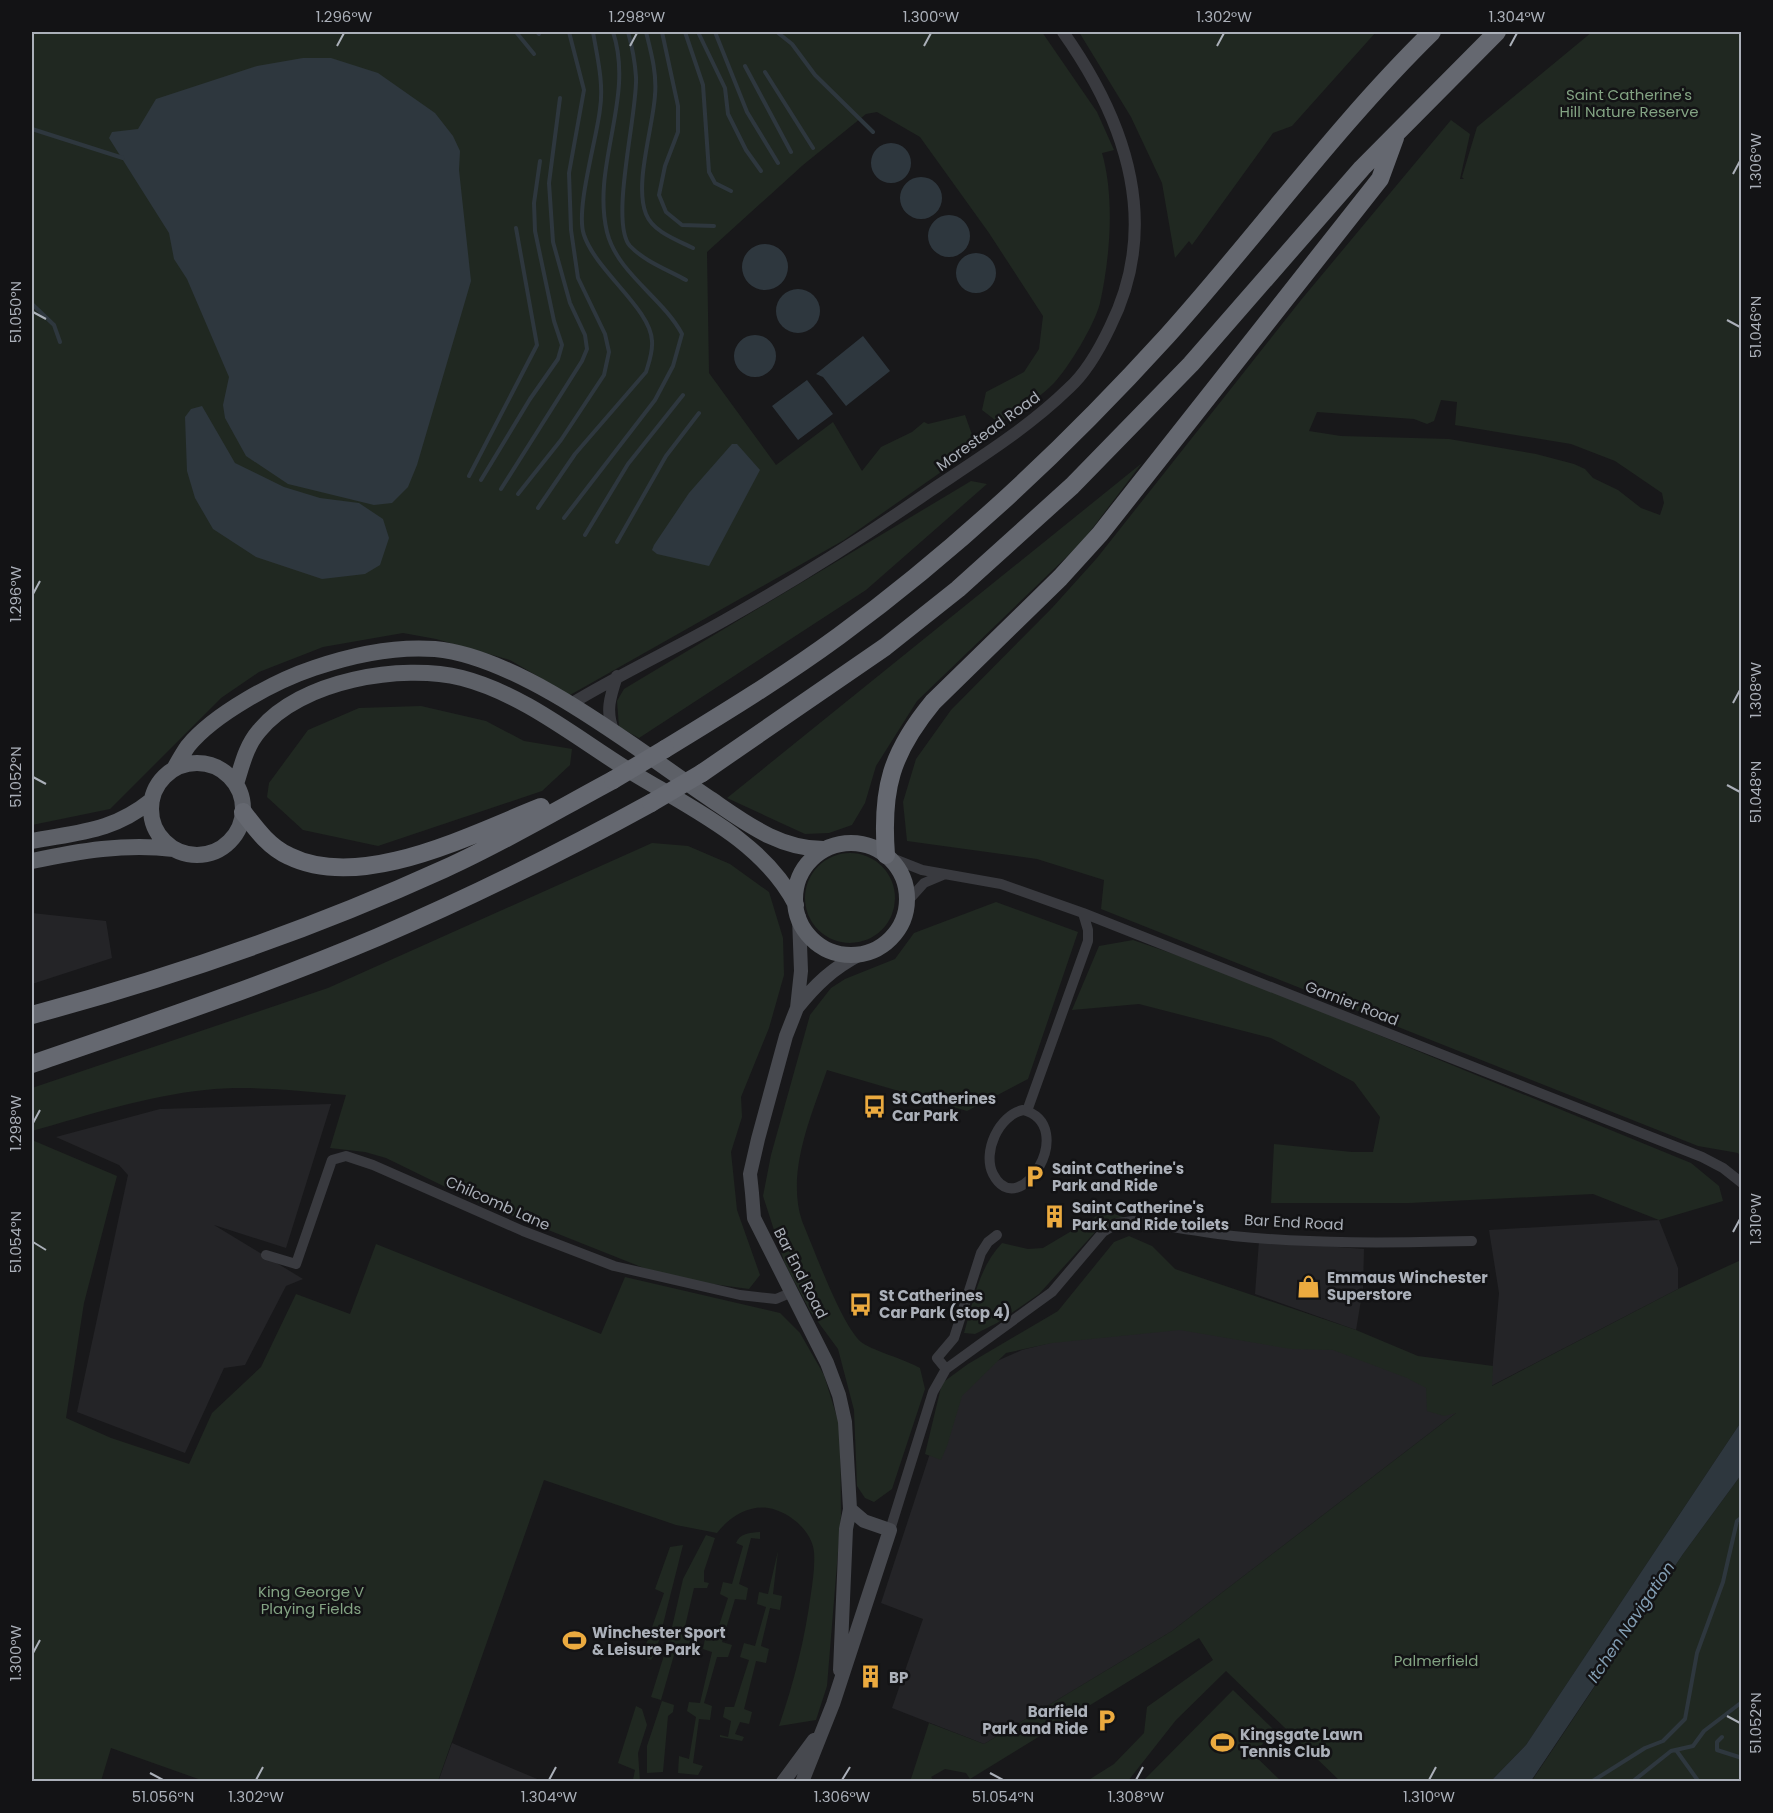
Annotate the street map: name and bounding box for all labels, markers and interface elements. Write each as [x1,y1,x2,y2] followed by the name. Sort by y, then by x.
[316,6,373,27] text: 1.296°W
[609,6,665,27] text: 1.298°W
[903,6,960,27] text: 1.300°W
[1196,6,1252,27] text: 1.302°W
[1489,6,1546,27] text: 1.304°W
[1560,84,1698,122] park label: Saint Catherine's Hill Nature Reserve
[1745,132,1766,189] text: 1.306°W
[5,281,26,343] text: 51.050°N
[1745,296,1766,358] text: 51.046°N
[932,386,1044,476] street label: Morestead Road
[5,565,26,622] text: 1.296°W
[1745,661,1766,718] text: 1.308°W
[5,746,26,808] text: 51.052°N
[1745,761,1766,823] text: 51.048°N
[1302,976,1402,1030] street label: Garnier Road
[892,1088,996,1126] place label: St Catherines Car Park
[861,1094,887,1120] bus stop icon: St Catherines Car Park
[5,1095,26,1151] text: 1.298°W
[1052,1158,1184,1196] place label: Saint Catherine's Park and Ride
[1021,1164,1047,1190] parking icon: Saint Catherine's Park and Ride
[442,1171,554,1235] street label: Chilcomb Lane
[1745,1193,1766,1245] text: 1.310°W
[1072,1197,1229,1235] place label: Saint Catherine's Park and Ride toilets
[1041,1203,1067,1229] building icon: Saint Catherine's Park and Ride toilets
[1244,1209,1344,1235] street label: Bar End Road
[5,1211,26,1273] text: 51.054°N
[769,1224,833,1322] street label: Bar End Road
[1327,1267,1488,1305] place label: Emmaus Winchester Superstore
[1296,1273,1322,1299] shop icon: Emmaus Winchester Superstore
[879,1285,1010,1323] place label: St Catherines Car Park (stop 4)
[848,1291,874,1317] bus stop icon: St Catherines Car Park (stop 4)
[1582,1557,1680,1687] water label: Itchen Navigation
[258,1581,364,1619] park label: King George V Playing Fields
[592,1622,726,1660] place label: Winchester Sport & Leisure Park
[5,1624,26,1681] text: 1.300°W
[561,1628,587,1654] sports icon: Winchester Sport & Leisure Park
[1394,1650,1478,1671] park label: Palmerfield
[858,1664,884,1690] building icon: BP
[889,1667,908,1688] place label: BP
[1745,1692,1766,1754] text: 51.052°N
[982,1701,1088,1739] place label: Barfield Park and Ride
[1093,1707,1119,1733] parking icon: Barfield Park and Ride
[1240,1724,1363,1762] place label: Kingsgate Lawn Tennis Club
[1209,1730,1235,1756] sports icon: Kingsgate Lawn Tennis Club
[132,1786,194,1807] text: 51.056°N
[228,1786,284,1807] text: 1.302°W
[521,1786,578,1807] text: 1.304°W
[814,1786,871,1807] text: 1.306°W
[972,1786,1034,1807] text: 51.054°N
[1108,1786,1165,1807] text: 1.308°W
[1403,1786,1455,1807] text: 1.310°W

